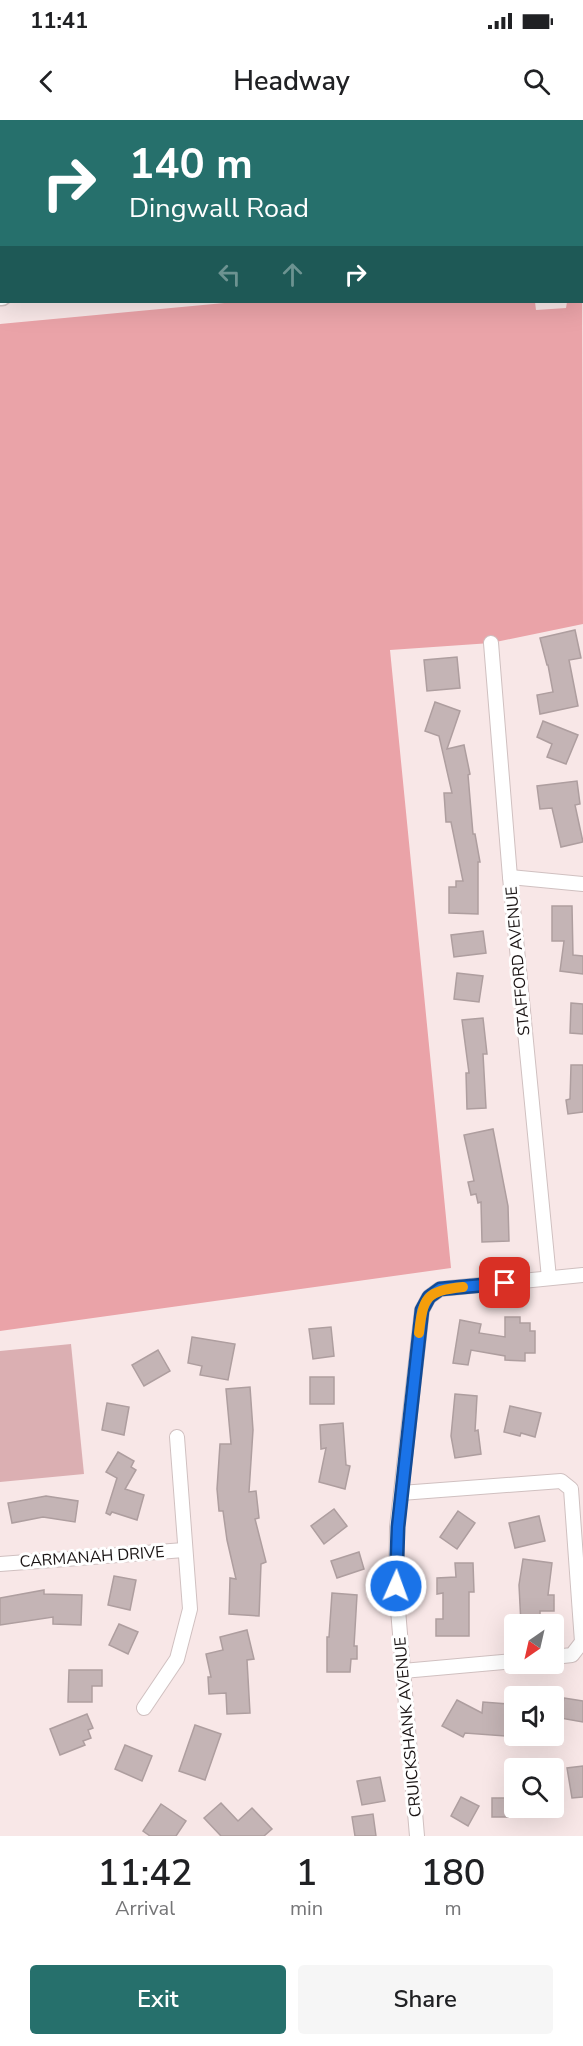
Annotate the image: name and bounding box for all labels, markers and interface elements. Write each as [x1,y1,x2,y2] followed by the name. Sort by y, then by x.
[30,6,88,36] text: 11:41
[233,63,350,100] text: Headway
[30,65,63,98] icon: back
[520,65,553,98] icon: search
[129,136,253,193] text: 140 m
[30,144,108,222] icon: right
[129,190,309,227] text: Dingwall Road
[213,258,246,291] icon: left
[276,258,309,291] icon: ahead
[339,258,372,291] icon: right
[501,885,535,1037] street label: STAFFORD AVENUE
[479,1257,530,1308] pin
[488,1266,521,1299] icon: arrive
[19,1541,165,1573] street label: CARMANAH DRIVE
[364,1554,428,1618] position arrow
[504,1614,564,1674] north arrow
[504,1614,564,1818] map controls
[389,1636,427,1818] street label: CRUICKSHANK AVENUE
[504,1686,564,1746] button: sound
[504,1758,564,1818] button: search
[98,1849,192,1898] text: 11:42
[296,1849,317,1898] text: 1
[421,1849,485,1898] text: 180
[115,1895,175,1922] text: Arrival
[290,1895,323,1922] text: min
[445,1895,462,1922] text: m
[30,1965,286,2034] button: Exit
[298,1965,553,2034] button: Share

